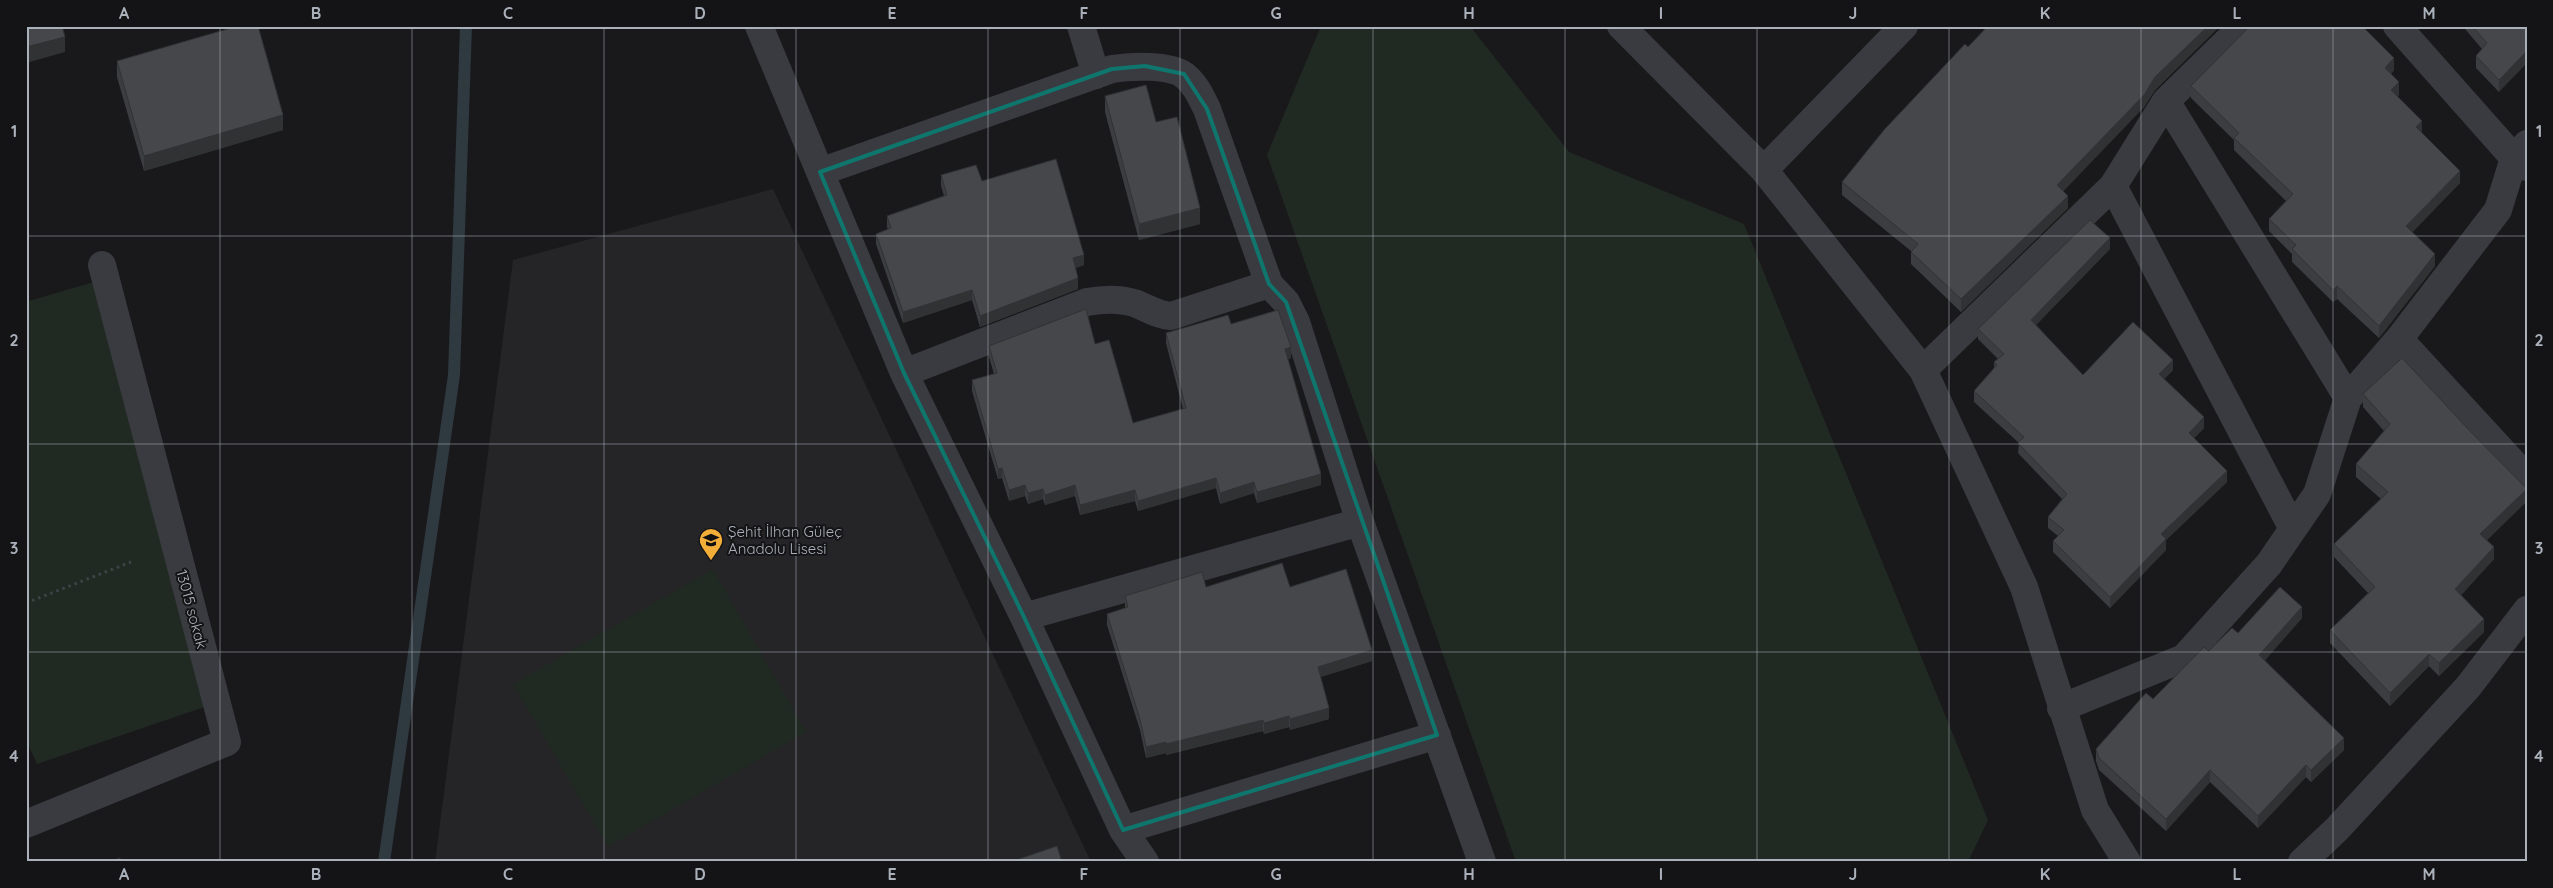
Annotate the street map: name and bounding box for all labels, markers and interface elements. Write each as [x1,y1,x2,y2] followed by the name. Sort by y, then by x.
[119,3,130,23] text: A
[311,3,321,23] text: B
[503,3,513,23] text: C
[694,3,706,23] text: D
[887,3,897,23] text: E
[1080,3,1089,23] text: F
[1270,3,1282,23] text: G
[1463,3,1475,23] text: H
[1659,3,1663,23] text: I
[1849,3,1857,23] text: J
[2040,3,2050,23] text: K
[2233,3,2242,23] text: L
[2422,3,2436,23] text: M
[11,121,17,141] text: 1
[2536,121,2542,141] text: 1
[9,330,19,350] text: 2
[2534,330,2544,350] text: 2
[728,522,842,558] place label: Şehit İlhan Güleç Anadolu Lisesi
[698,527,724,561] school or university icon: Şehit İlhan Güleç Anadolu Lisesi
[10,538,18,558] text: 3
[2535,538,2543,558] text: 3
[172,567,212,651] street label: 13015 sokak
[9,746,19,766] text: 4
[2534,746,2544,766] text: 4
[119,864,130,884] text: A
[311,864,321,884] text: B
[503,864,513,884] text: C
[694,864,706,884] text: D
[887,864,897,884] text: E
[1080,864,1089,884] text: F
[1270,864,1282,884] text: G
[1463,864,1475,884] text: H
[1659,864,1663,884] text: I
[1849,864,1857,884] text: J
[2040,864,2050,884] text: K
[2233,864,2242,884] text: L
[2422,864,2436,884] text: M

